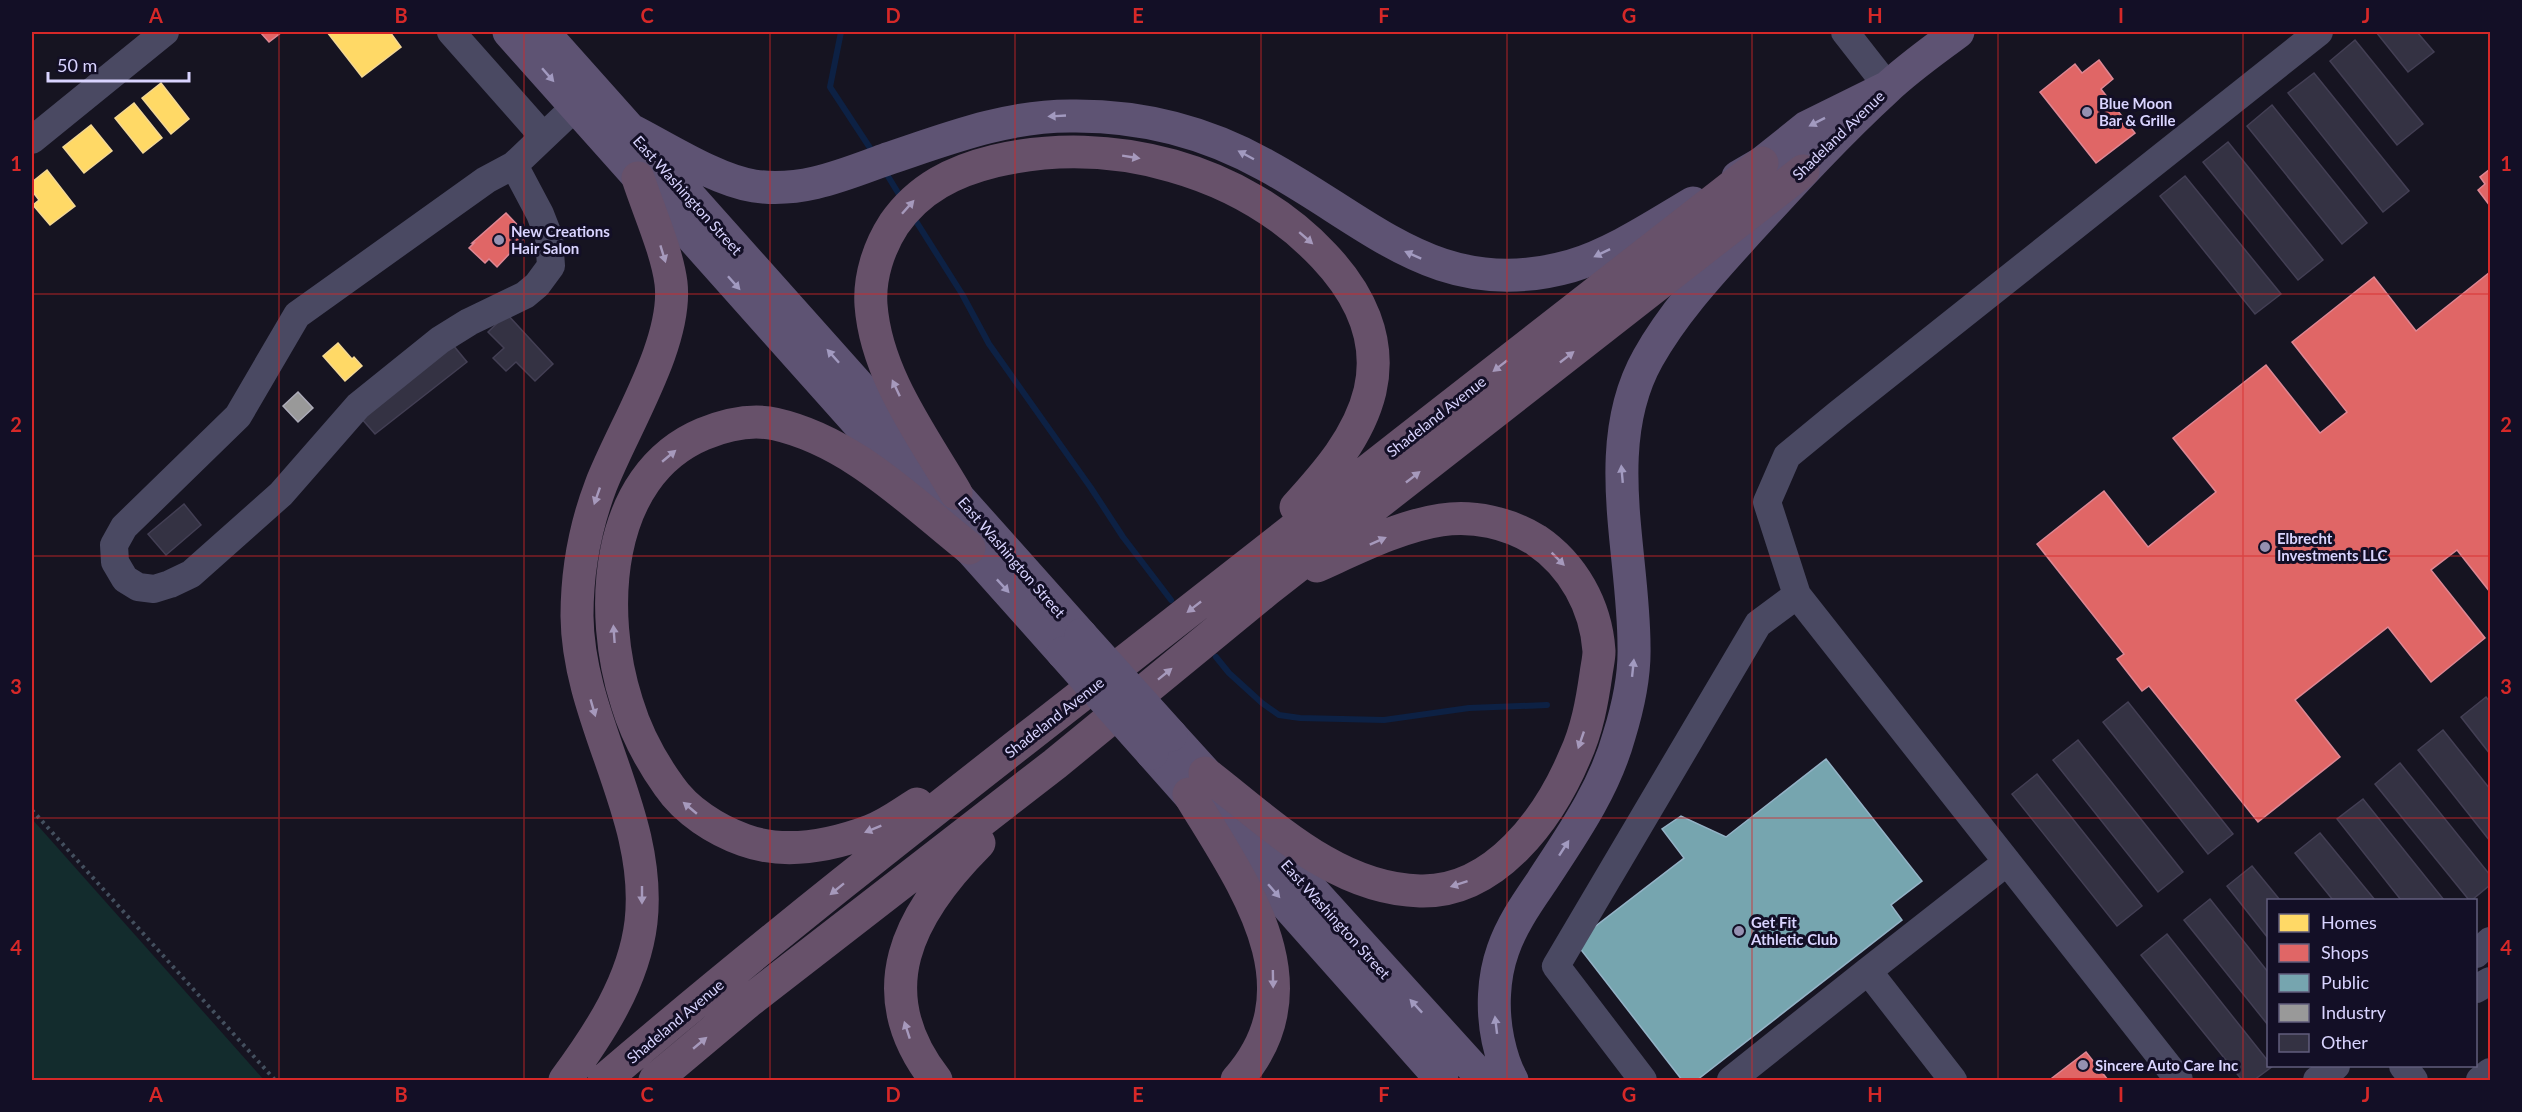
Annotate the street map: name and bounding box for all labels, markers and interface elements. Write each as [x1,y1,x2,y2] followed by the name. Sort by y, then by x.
[148,3,163,27] text: A
[394,3,408,27] text: B
[640,3,654,27] text: C
[885,3,901,27] text: D
[1132,3,1144,27] text: E
[1378,3,1390,27] text: F
[1622,3,1636,27] text: G
[1867,3,1883,27] text: H
[2118,3,2124,27] text: I
[2362,3,2370,27] text: J
[48,45,189,83] scale bar
[57,54,97,76] text: 50 m
[541,68,555,83] one-way arrow
[1788,86,1888,183] street label: Shadeland Avenue
[2099,94,2175,129] place label: Blue Moon Bar & Grille
[2080,105,2094,119] marker: Blue Moon Bar & Grille
[1047,112,1066,121] one-way arrow
[1808,117,1825,127] one-way arrow
[630,132,747,259] street label: East Washington Street
[1237,150,1254,160] one-way arrow
[10,151,22,175] text: 1
[2500,151,2512,175] text: 1
[1122,152,1141,161] one-way arrow
[901,199,915,214] one-way arrow
[511,222,610,257] place label: New Creations Hair Salon
[1298,231,1313,245] one-way arrow
[492,233,506,247] marker: New Creations Hair Salon
[658,245,668,263] one-way arrow
[1593,249,1610,258] one-way arrow
[1404,250,1421,259] one-way arrow
[727,276,741,291] one-way arrow
[827,349,840,364] one-way arrow
[1559,352,1574,364] one-way arrow
[1492,359,1508,372] one-way arrow
[1383,372,1489,460] street label: Shadeland Avenue
[891,379,900,396] one-way arrow
[10,412,22,436] text: 2
[2500,412,2512,436] text: 2
[661,449,677,462] one-way arrow
[1617,464,1627,483] one-way arrow
[1404,471,1420,483] one-way arrow
[592,487,602,505] one-way arrow
[955,493,1070,621] street label: East Washington Street
[2277,529,2387,564] place label: Elbrecht Investments LLC
[1369,536,1386,545] one-way arrow
[2258,540,2272,554] marker: Elbrecht Investments LLC
[1551,551,1565,565] one-way arrow
[996,578,1010,593] one-way arrow
[1186,601,1202,614] one-way arrow
[609,625,619,644] one-way arrow
[1628,658,1637,677] one-way arrow
[1157,667,1173,680] one-way arrow
[1001,673,1107,761] street label: Shadeland Avenue
[10,674,22,698] text: 3
[2500,674,2512,698] text: 3
[589,699,598,717] one-way arrow
[1576,731,1586,749] one-way arrow
[683,802,698,815] one-way arrow
[863,825,881,835] one-way arrow
[1558,839,1569,856] one-way arrow
[1278,856,1395,983] street label: East Washington Street
[1450,880,1468,890] one-way arrow
[830,883,845,895] one-way arrow
[1267,883,1280,898] one-way arrow
[637,886,647,905] one-way arrow
[2267,899,2477,1067] legend
[2321,911,2377,933] text: Homes
[1750,913,1838,948] place label: Get Fit Athletic Club
[1732,924,1746,938] marker: Get Fit Athletic Club
[10,935,22,959] text: 4
[2500,935,2512,959] text: 4
[2321,941,2369,963] text: Shops
[1268,969,1278,988] one-way arrow
[2321,971,2369,993] text: Public
[623,975,727,1067] street label: Shadeland Avenue
[1409,999,1423,1014] one-way arrow
[2321,1001,2387,1023] text: Industry
[1491,1015,1501,1034] one-way arrow
[902,1021,912,1039] one-way arrow
[2321,1031,2368,1053] text: Other
[692,1036,708,1049] one-way arrow
[2095,1056,2238,1074] place label: Sincere Auto Care Inc
[2076,1058,2090,1072] marker: Sincere Auto Care Inc
[148,1082,163,1106] text: A
[394,1082,408,1106] text: B
[640,1082,654,1106] text: C
[885,1082,901,1106] text: D
[1132,1082,1144,1106] text: E
[1378,1082,1390,1106] text: F
[1622,1082,1636,1106] text: G
[1867,1082,1883,1106] text: H
[2118,1082,2124,1106] text: I
[2362,1082,2370,1106] text: J

